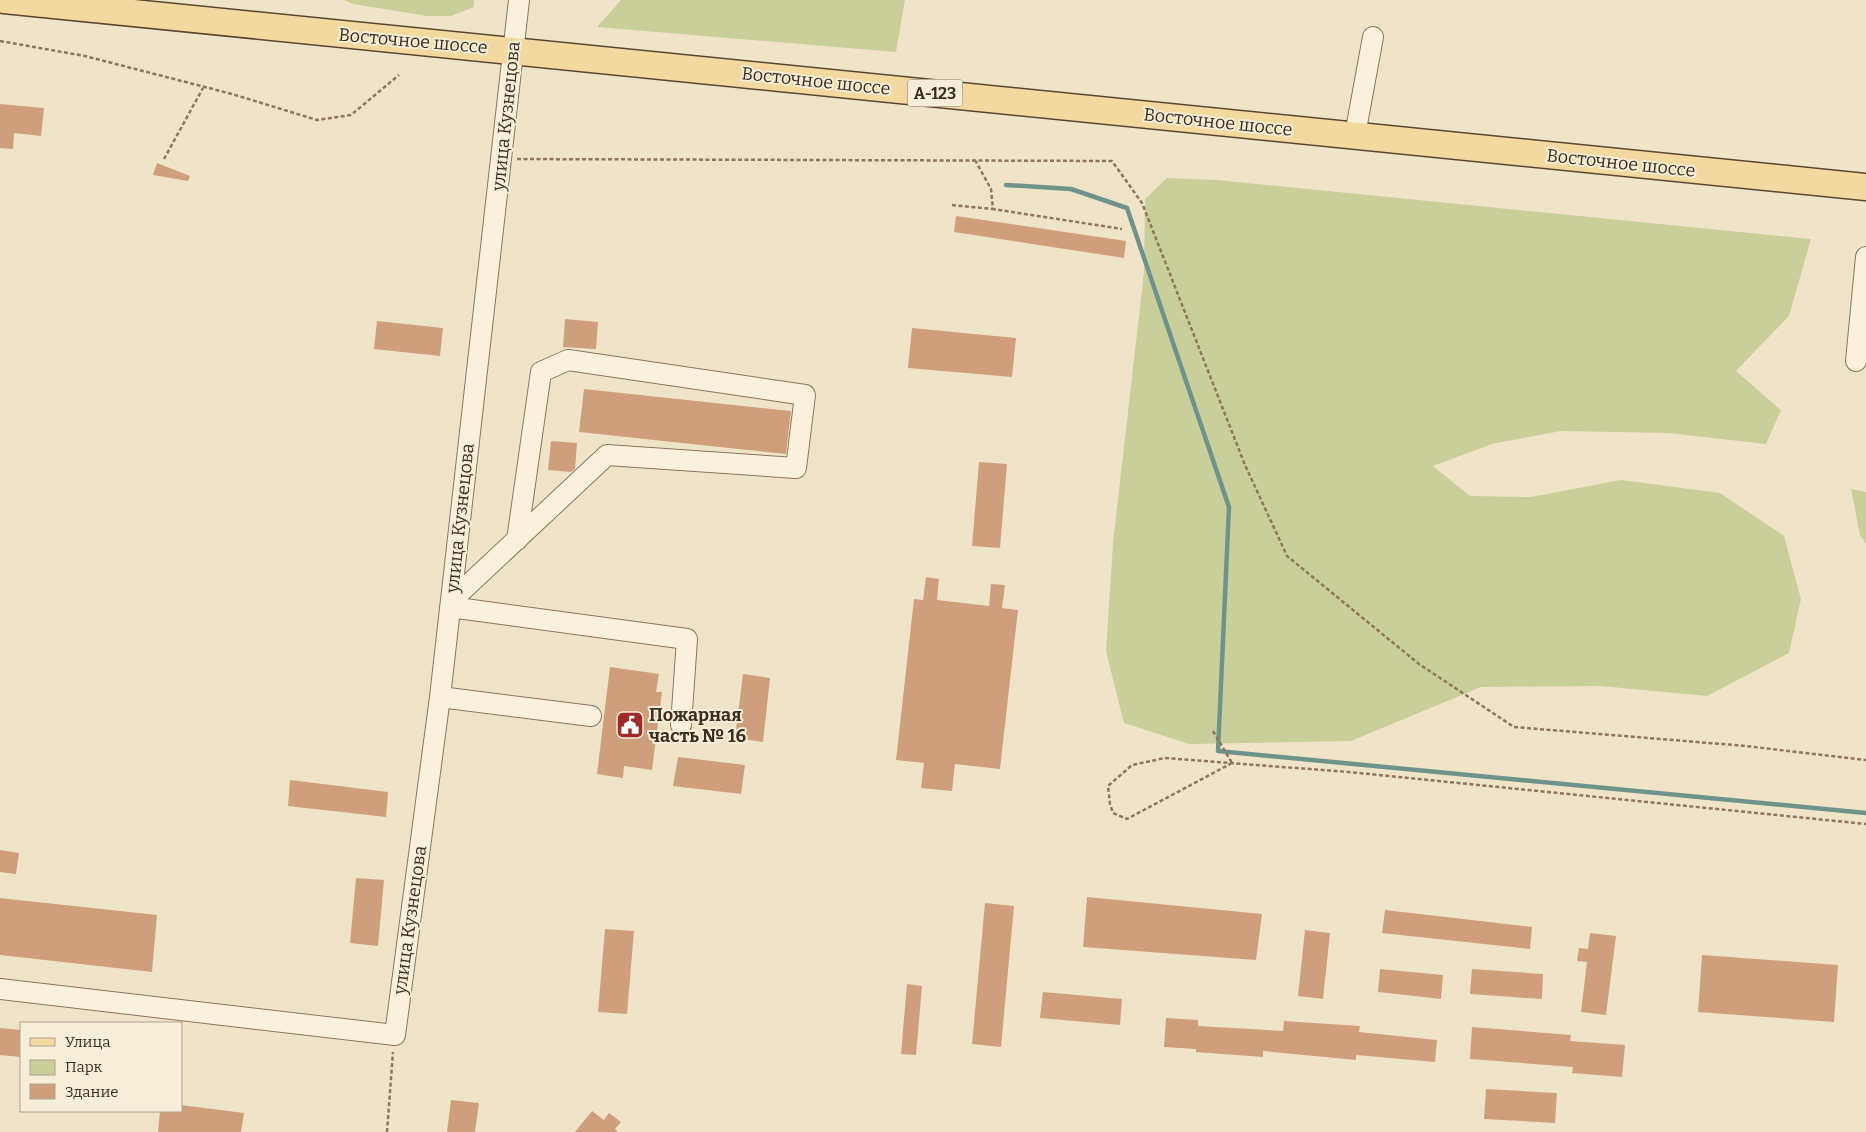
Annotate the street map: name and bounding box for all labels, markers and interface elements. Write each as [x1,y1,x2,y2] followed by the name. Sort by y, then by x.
[338,24,488,58] street label: Восточное шоссе
[487,40,525,193] street label: улица Кузнецова
[740,62,892,100] street label: Восточное шоссе
[908,80,962,106] road number: А-123
[1142,103,1294,141] street label: Восточное шоссе
[1545,144,1697,182] street label: Восточное шоссе
[441,442,479,595] street label: улица Кузнецова
[649,704,746,747] place label: Пожарная часть № 16
[615,710,645,740] public building icon: Пожарная часть № 16
[389,844,431,997] street label: улица Кузнецова
[20,1022,182,1112] legend
[65,1033,111,1051] text: Улица
[65,1058,103,1076] text: Парк
[65,1083,119,1101] text: Здание

